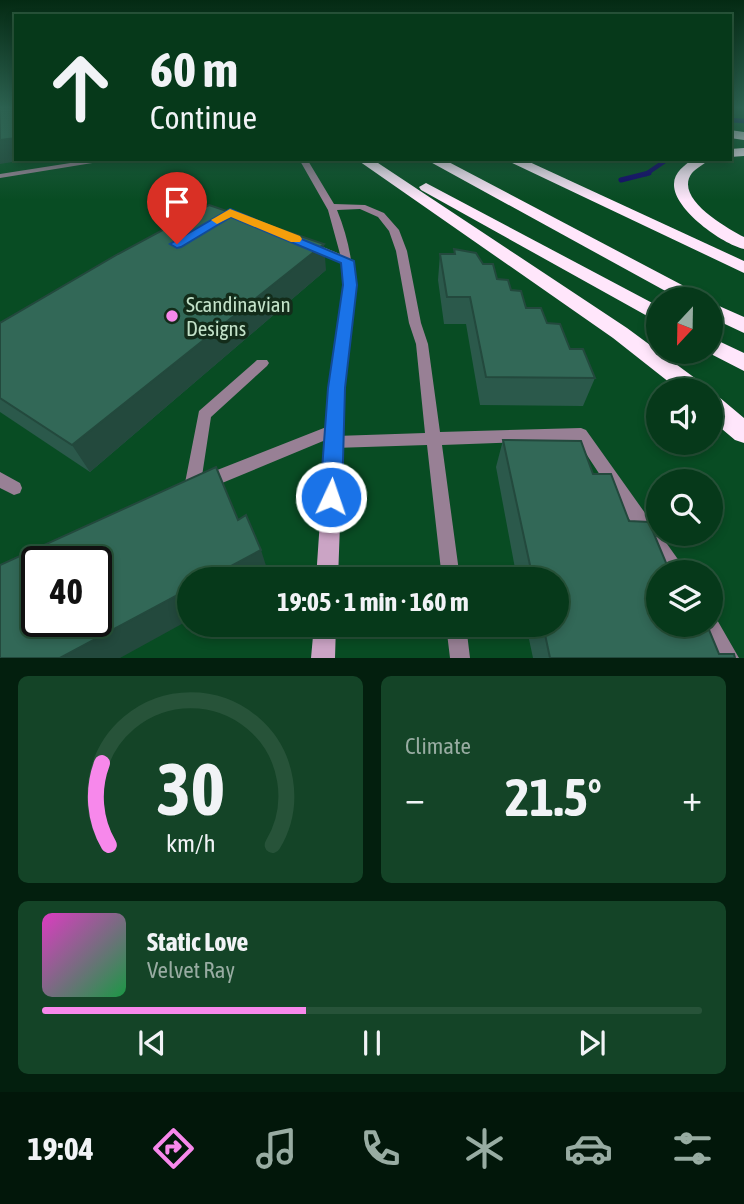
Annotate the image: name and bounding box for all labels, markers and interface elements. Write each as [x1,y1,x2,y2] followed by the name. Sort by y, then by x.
[150,41,238,97] text: 60 m
[35,42,126,133] icon: ahead
[150,99,257,136] text: Continue
[147,172,207,244] pin
[158,183,196,221] icon: arrive
[646,287,723,364] north arrow
[646,287,723,637] map controls
[186,292,291,340] place label: Scandinavian Designs
[164,308,180,324] marker: Scandinavian Designs
[646,378,723,455] button: sound
[294,460,368,534] position arrow
[646,469,723,546] button: search
[21,546,112,637] speed limit sign: 40
[646,560,723,637] button: layers
[277,587,469,617] text: 19:05 · 1 min · 160 m
[405,733,471,759] text: Climate
[156,748,225,831] text: 30
[505,767,602,827] text: 21.5°
[405,776,425,819] text: −
[682,776,702,819] text: +
[166,829,215,857] text: km/h
[147,927,248,957] text: Static Love
[147,957,235,983] text: Velvet Ray
[133,1024,171,1062] icon: previous
[353,1024,391,1062] icon: pause
[573,1024,611,1062] icon: next
[149,1124,198,1173] icon: directions
[252,1124,301,1173] icon: music
[356,1124,405,1173] icon: phone
[460,1124,509,1173] icon: climate
[564,1124,613,1173] icon: car
[668,1124,717,1173] icon: filters
[27,1130,94,1167] text: 19:04

